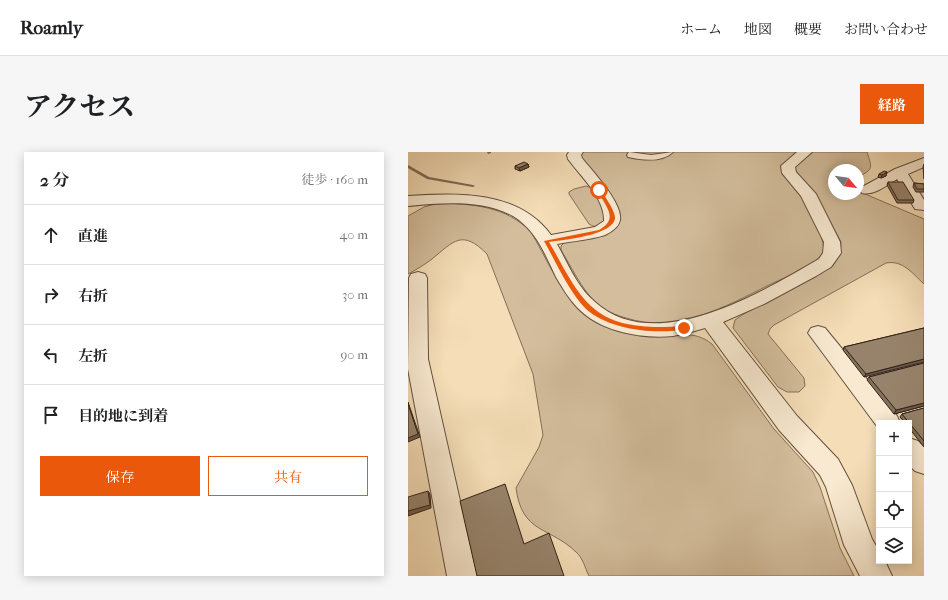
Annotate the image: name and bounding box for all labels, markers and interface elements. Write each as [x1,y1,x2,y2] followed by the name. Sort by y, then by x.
[20,17,83,39] text: Roamly
[680,21,722,38] text: ホーム
[744,21,772,38] text: 地図
[794,21,822,38] text: 概要
[844,21,928,38] text: お問い合わせ
[860,84,924,124] button: 経路
[24,90,135,123] text: アクセス
[828,164,864,200] north arrow
[40,170,69,190] text: 2 分
[301,172,368,187] text: 徒歩 · 160 m
[590,181,608,199] route start
[40,224,62,246] icon: ahead
[78,227,108,245] text: 直進
[340,227,368,242] text: 40 m
[40,284,62,306] icon: right
[78,287,108,305] text: 右折
[342,287,368,302] text: 30 m
[675,319,693,337] route end
[40,344,62,366] icon: left
[78,347,108,365] text: 左折
[340,347,368,362] text: 90 m
[40,404,62,426] icon: arrive
[78,407,168,425] text: 目的地に到着
[876,420,912,564] map controls
[876,420,912,456] button: +
[40,456,200,496] button: 保存
[208,456,368,496] button: 共有
[876,456,912,492] button: −
[876,492,912,528] button: locate
[876,528,912,564] button: layers

